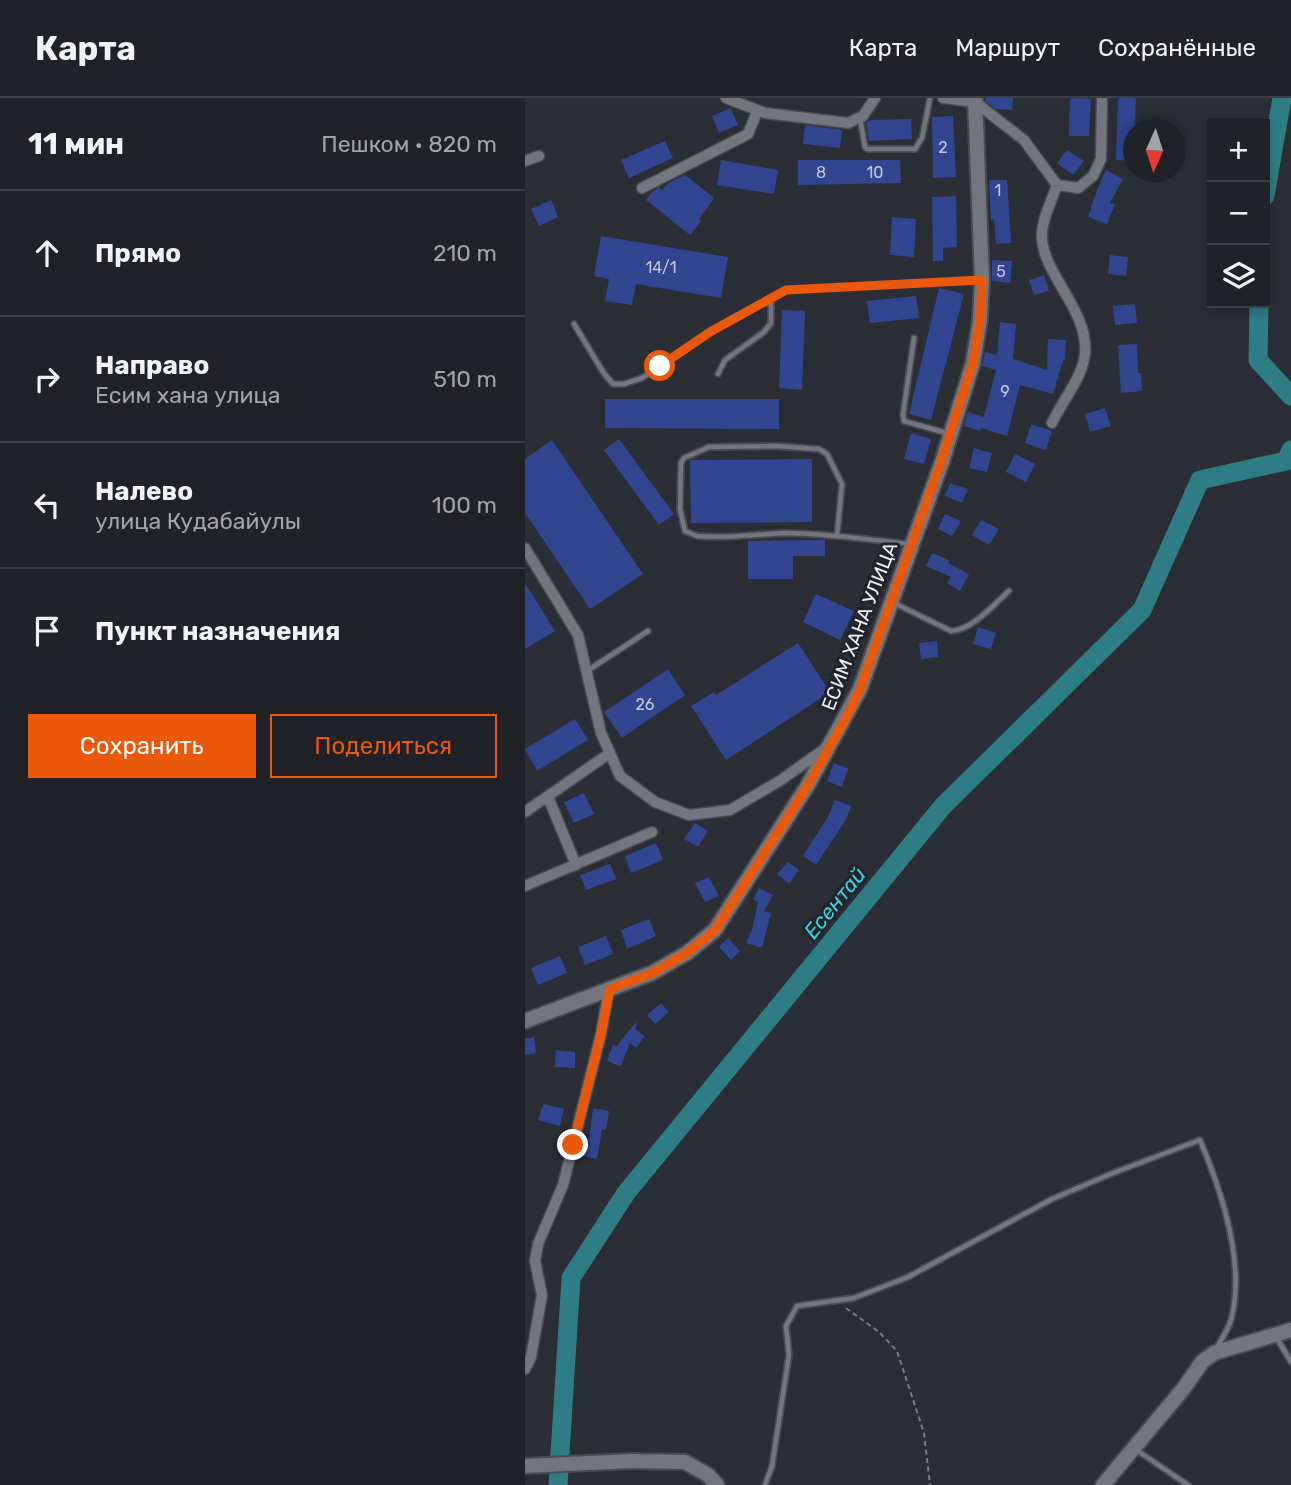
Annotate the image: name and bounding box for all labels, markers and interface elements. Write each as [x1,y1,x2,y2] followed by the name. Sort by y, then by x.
[35,29,136,68] text: Карта
[849,34,917,62] text: Карта
[955,34,1060,62] text: Маршрут
[1098,34,1256,62] text: Сохранённые
[1123,119,1186,182] north arrow
[1207,119,1270,308] map controls
[1207,119,1270,182] button: +
[28,126,124,162] text: 11 мин
[321,130,497,158] text: Пешком · 820 m
[938,138,948,157] house number: 2
[816,163,826,182] house number: 8
[866,163,884,182] house number: 10
[995,181,1001,200] house number: 1
[1207,182,1270,245] button: −
[28,234,66,272] icon: ahead
[95,238,181,269] text: Прямо
[433,239,497,267] text: 210 m
[1207,245,1270,308] button: layers
[645,258,677,277] house number: 14/1
[996,262,1006,281] house number: 5
[95,350,209,381] text: Направо
[644,350,675,381] route start
[28,360,66,398] icon: right
[433,365,497,393] text: 510 m
[95,381,280,409] text: Есим хана улица
[1000,382,1010,401] house number: 9
[95,476,193,507] text: Налево
[28,486,66,524] icon: left
[432,491,497,519] text: 100 m
[95,507,301,535] text: улица Кудабайулы
[817,539,902,714] street label: ЕСИМ ХАНА УЛИЦА
[28,612,66,650] icon: arrive
[95,616,340,647] text: Пункт назначения
[635,695,655,714] house number: 26
[28,714,256,778] button: Сохранить
[270,714,497,778] button: Поделиться
[798,862,871,943] water label: Есентай
[557,1129,588,1160] route end

